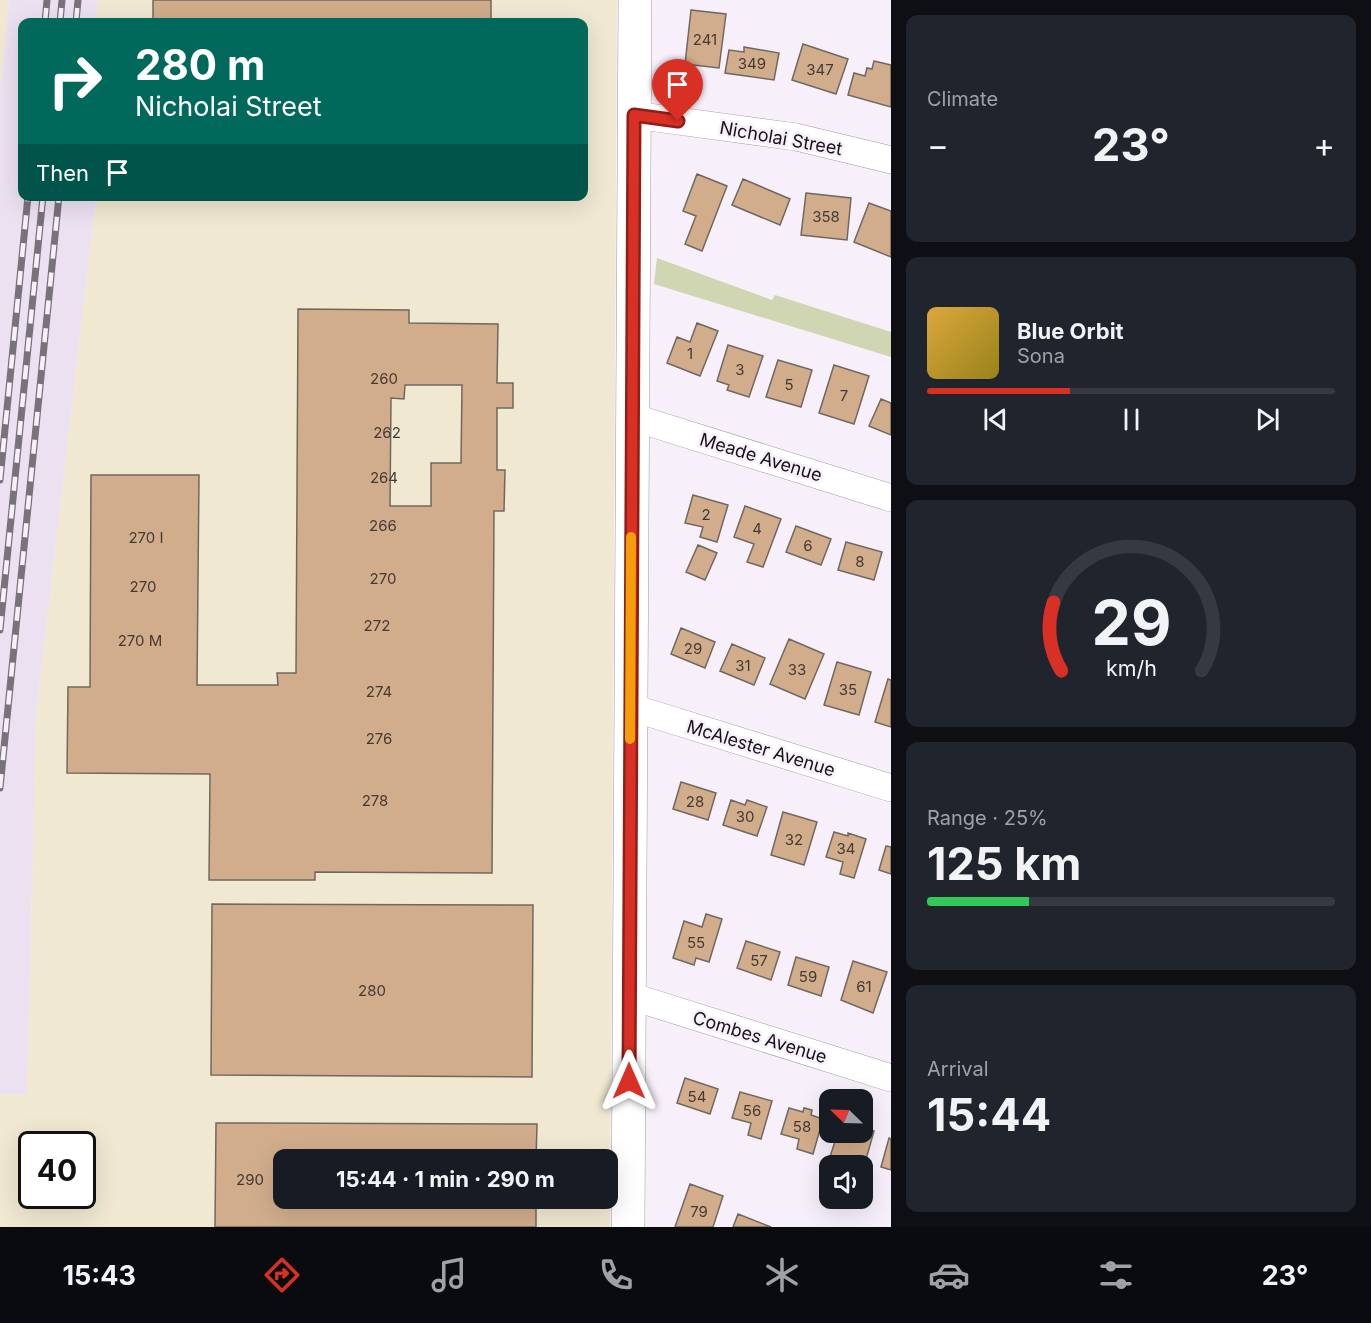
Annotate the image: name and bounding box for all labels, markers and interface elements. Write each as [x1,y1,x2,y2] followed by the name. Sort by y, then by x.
[693,30,717,49] house number: 241
[135,39,265,90] text: 280 m
[36,42,114,120] icon: right
[738,54,766,73] house number: 349
[652,59,703,121] pin
[806,60,834,79] house number: 347
[661,68,694,101] icon: arrive
[927,87,998,111] text: Climate
[135,90,321,123] text: Nicholai Street
[718,117,844,159] street label: Nicholai Street
[1092,117,1170,172] text: 23°
[927,125,949,165] text: −
[1313,125,1335,165] text: +
[101,156,134,189] icon: arrive
[36,160,89,186] text: Then
[812,207,840,226] house number: 358
[1017,318,1124,344] text: Blue Orbit
[687,344,693,363] house number: 1
[1017,344,1065,368] text: Sona
[735,360,745,379] house number: 3
[370,369,398,388] house number: 260
[784,375,794,394] house number: 5
[840,386,848,405] house number: 7
[979,403,1012,436] icon: previous
[1115,403,1148,436] icon: pause
[1251,403,1284,436] icon: next
[373,423,401,442] house number: 262
[697,428,825,486] street label: Meade Avenue
[370,468,398,487] house number: 264
[701,505,711,524] house number: 2
[369,516,397,535] house number: 266
[752,519,762,538] house number: 4
[128,528,164,547] house number: 270 I
[803,536,813,555] house number: 6
[855,552,865,571] house number: 8
[370,569,396,588] house number: 270
[130,577,156,596] house number: 270
[1091,585,1171,660] text: 29
[364,616,390,635] house number: 272
[118,631,162,650] house number: 270 M
[684,639,702,658] house number: 29
[1106,655,1156,681] text: km/h
[735,656,751,675] house number: 31
[788,660,806,679] house number: 33
[839,680,857,699] house number: 35
[366,682,392,701] house number: 274
[684,715,838,781] street label: McAlester Avenue
[366,729,392,748] house number: 276
[362,791,388,810] house number: 278
[686,792,704,811] house number: 28
[927,806,1048,830] text: Range · 25%
[736,807,754,826] house number: 30
[785,830,803,849] house number: 32
[927,836,1081,891] text: 125 km
[837,839,855,858] house number: 34
[687,933,705,952] house number: 55
[750,951,768,970] house number: 57
[799,967,817,986] house number: 59
[856,977,872,996] house number: 61
[358,981,386,1000] house number: 280
[690,1007,830,1067] street label: Combes Avenue
[597,1049,661,1113] position arrow
[927,1057,989,1081] text: Arrival
[688,1087,706,1106] house number: 54
[927,1087,1051,1142] text: 15:44
[819,1089,873,1143] north arrow
[819,1089,873,1209] map controls
[743,1101,761,1120] house number: 56
[793,1117,811,1136] house number: 58
[18,1131,96,1209] speed limit sign: 40
[819,1155,873,1209] button: sound
[336,1166,555,1192] text: 15:44 · 1 min · 290 m
[236,1170,264,1189] house number: 290
[690,1202,708,1221] house number: 79
[261,1254,303,1296] icon: directions
[428,1254,470,1296] icon: music
[595,1254,637,1296] icon: phone
[761,1254,803,1296] icon: climate
[928,1254,970,1296] icon: car
[1095,1254,1137,1296] icon: filters
[62,1259,136,1292] text: 15:43
[1262,1259,1308,1292] text: 23°

